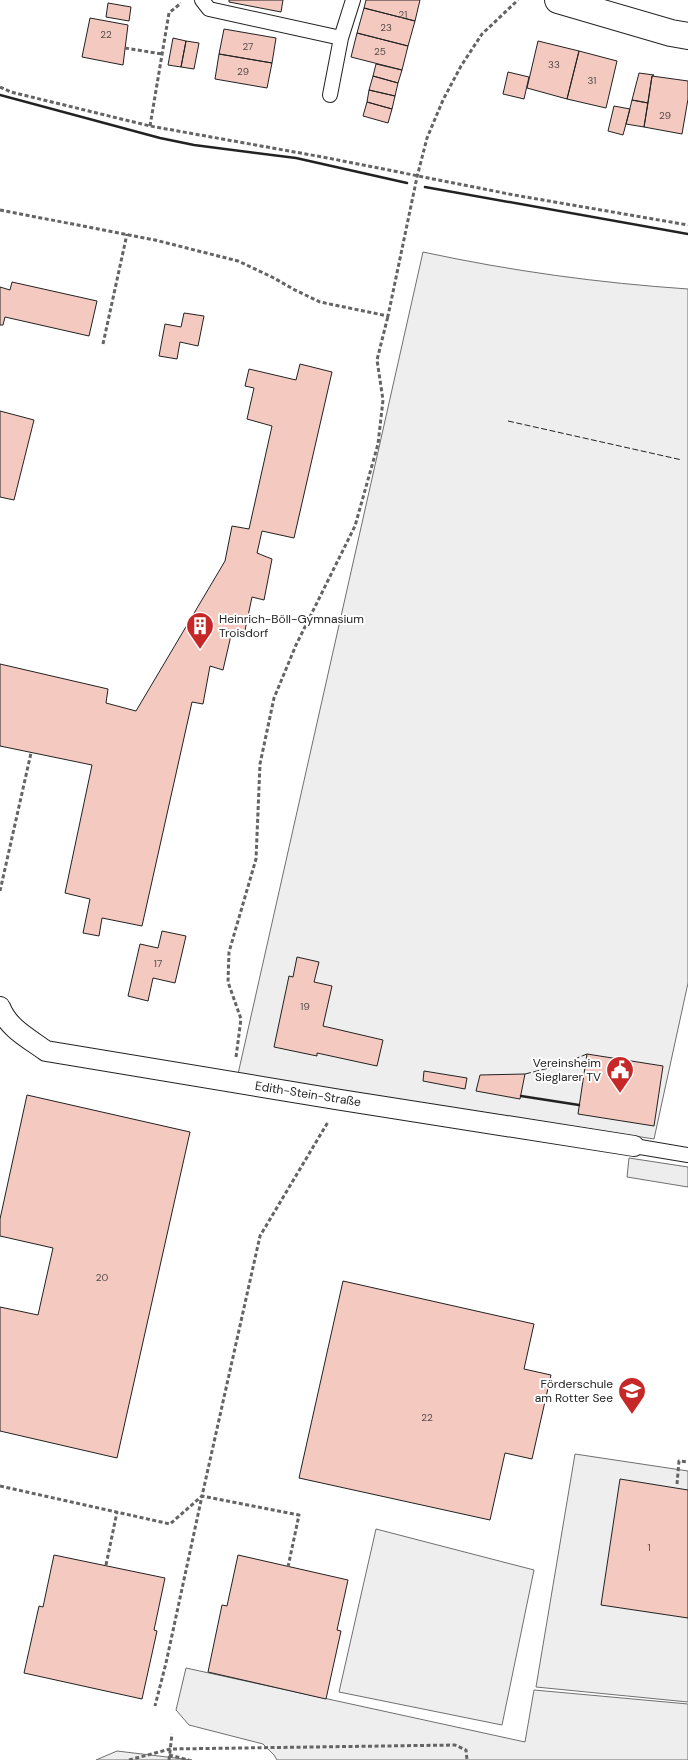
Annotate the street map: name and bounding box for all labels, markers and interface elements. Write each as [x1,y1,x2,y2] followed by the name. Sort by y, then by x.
[399,8,407,21] house number: 21
[380,21,392,34] house number: 23
[100,28,112,41] house number: 22
[243,40,253,53] house number: 27
[374,45,386,58] house number: 25
[548,58,560,71] house number: 33
[237,65,249,78] house number: 29
[588,74,596,87] house number: 31
[659,109,671,122] house number: 29
[185,611,215,650] building icon: Heinrich-Böll-Gymnasium Troisdorf
[219,611,364,641] place label: Heinrich-Böll-Gymnasium Troisdorf
[154,957,162,970] house number: 17
[300,1000,310,1013] house number: 19
[533,1055,601,1085] place label: Vereinsheim Sieglarer TV
[605,1055,635,1094] public building icon: Vereinsheim Sieglarer TV
[254,1078,362,1110] street label: Edith-Stein-Straße
[96,1271,108,1284] house number: 20
[535,1376,613,1406] place label: Förderschule am Rotter See
[617,1376,647,1415] school or university icon: Förderschule am Rotter See
[421,1411,433,1424] house number: 22
[647,1541,651,1554] house number: 1

